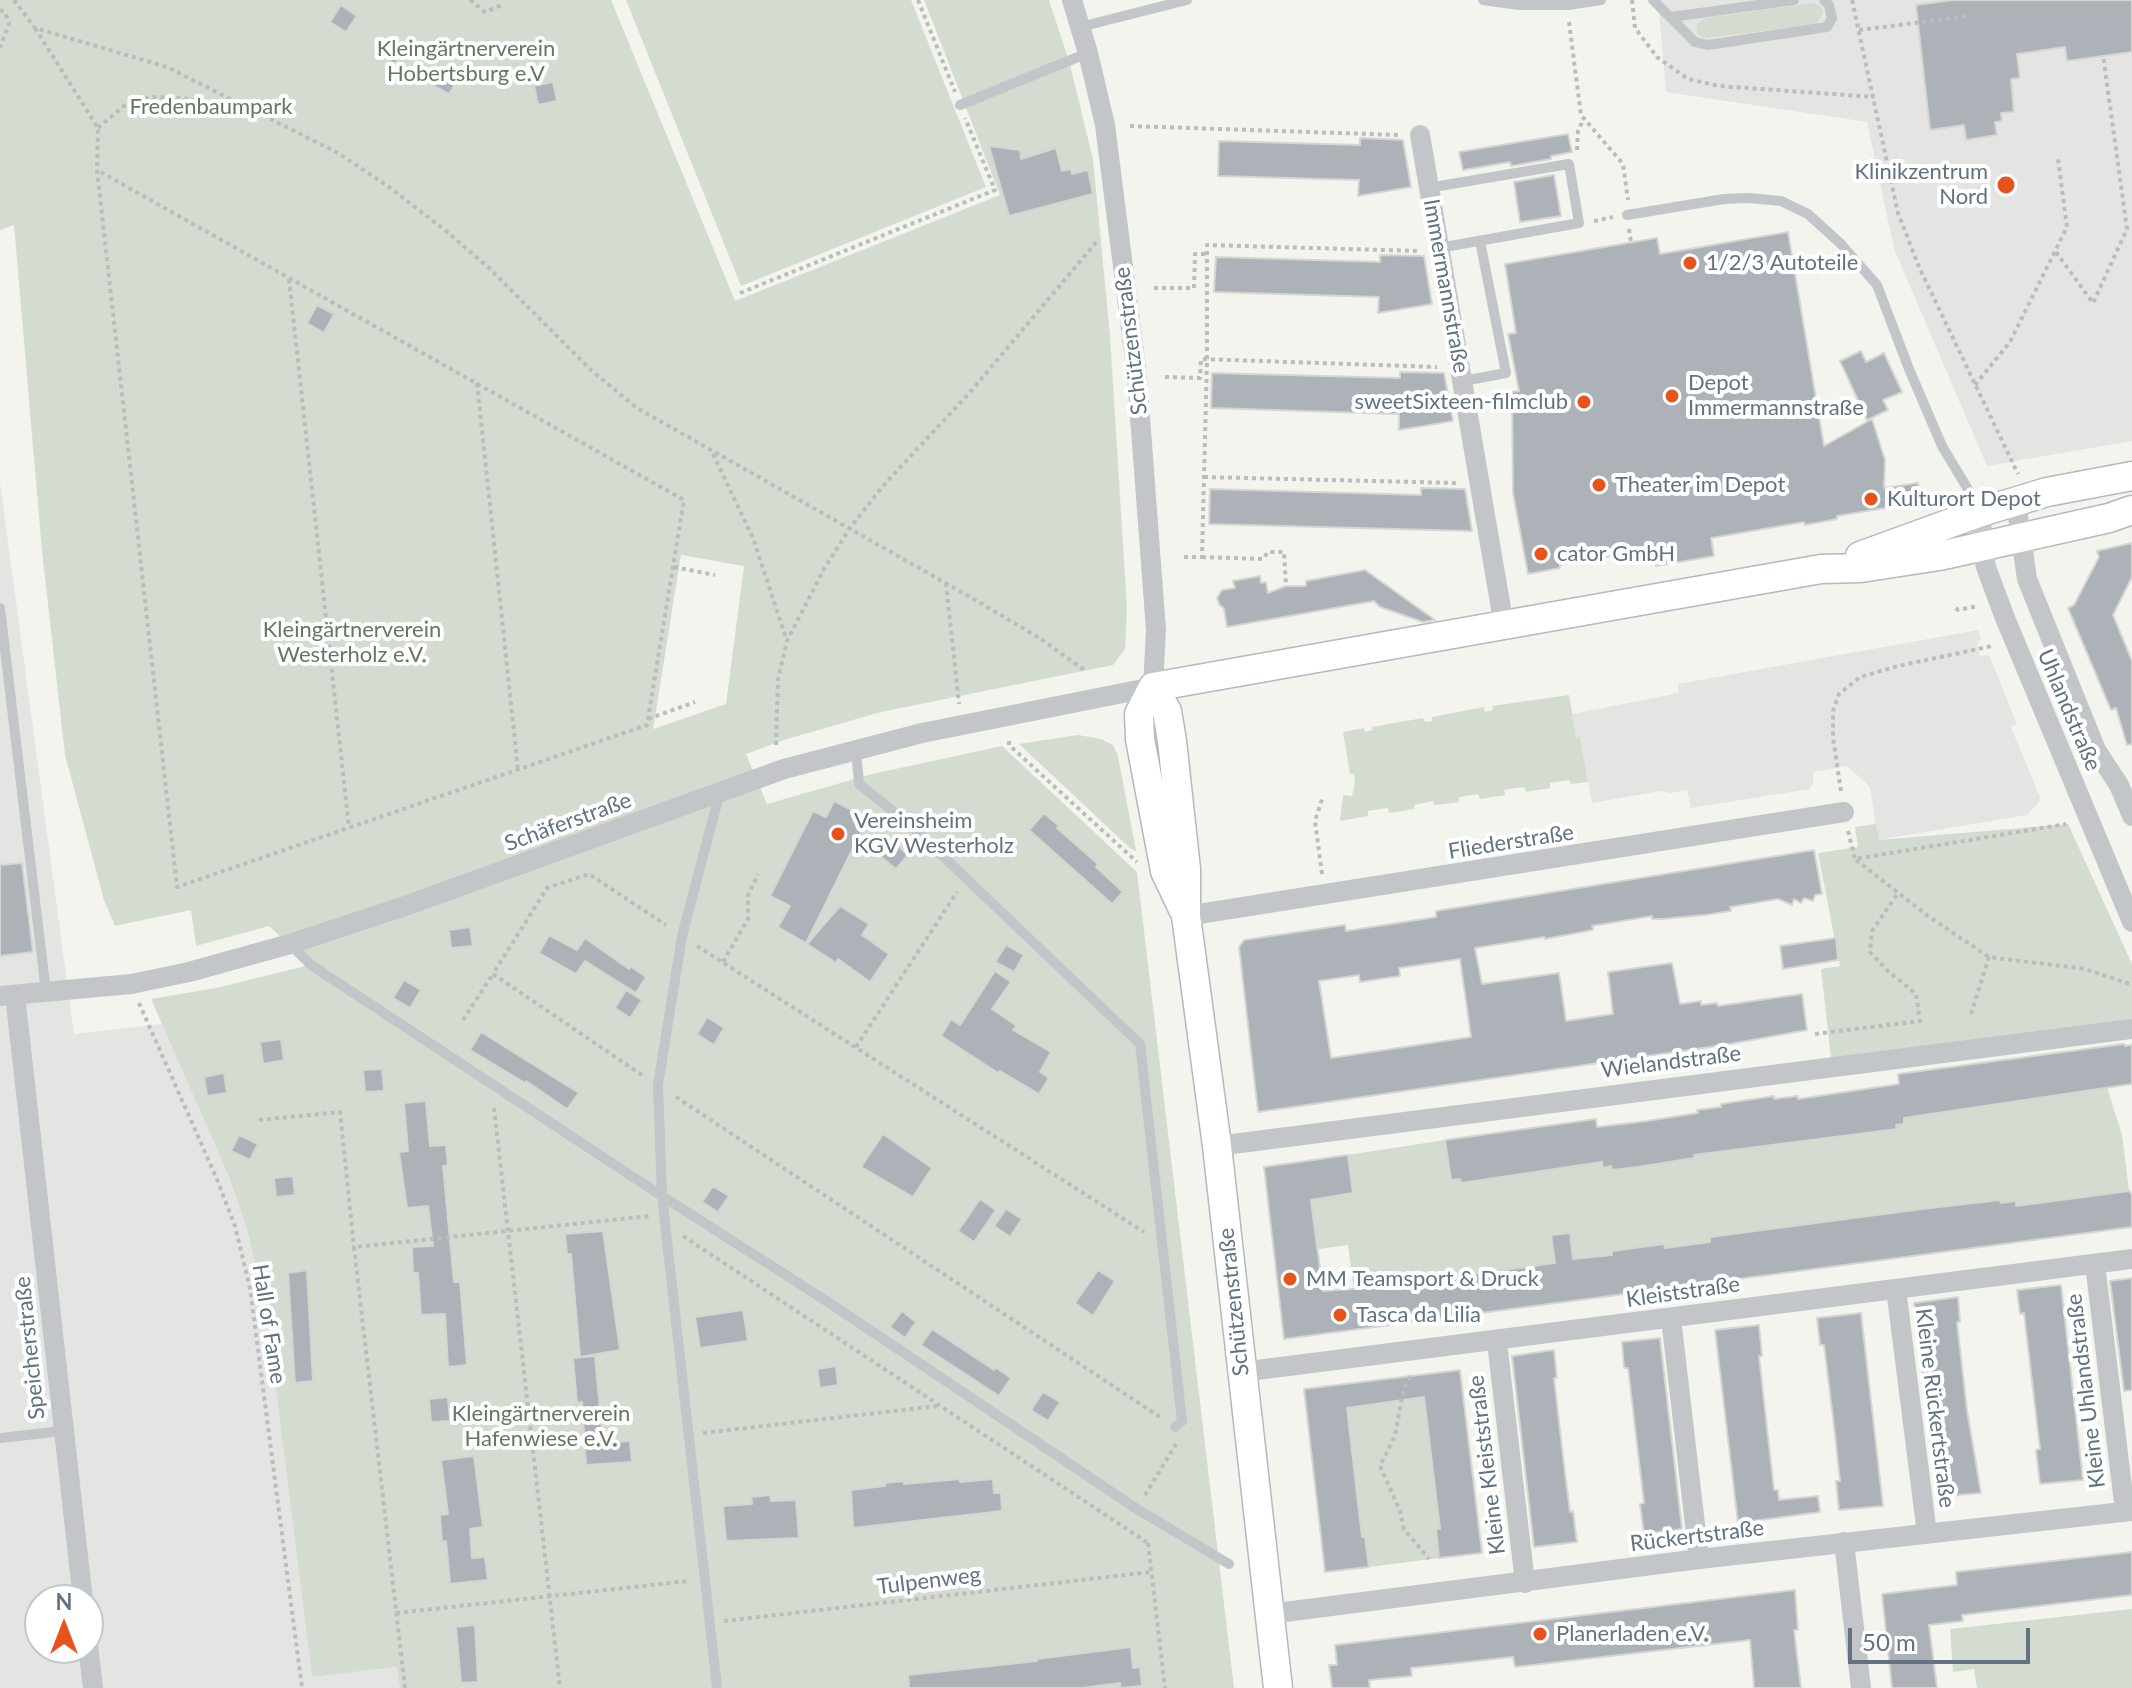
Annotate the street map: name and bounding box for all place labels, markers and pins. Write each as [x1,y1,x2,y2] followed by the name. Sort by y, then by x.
[1854,159,1988,210] place label: Klinikzentrum Nord
[1995,174,2017,196] marker: Klinikzentrum Nord
[1706,250,1858,276] place label: 1/2/3 Autoteile
[1681,254,1699,272] marker: 1/2/3 Autoteile
[1688,370,1864,422] place label: Depot Immermannstraße
[1663,387,1681,405] marker: Depot Immermannstraße
[1355,389,1568,415] place label: sweetSixteen-filmclub
[1575,393,1593,411] marker: sweetSixteen-filmclub
[1615,472,1785,498] place label: Theater im Depot
[1590,476,1608,494] marker: Theater im Depot
[1887,486,2041,512] place label: Kulturort Depot
[1862,490,1880,508] marker: Kulturort Depot
[1557,541,1675,567] place label: cator GmbH
[1532,545,1550,563] marker: cator GmbH
[854,808,1014,860] place label: Vereinsheim KGV Westerholz
[829,825,847,843] marker: Vereinsheim KGV Westerholz
[1306,1266,1539,1292] place label: MM Teamsport & Druck
[1281,1270,1299,1288] marker: MM Teamsport & Druck
[1356,1302,1481,1328] place label: Tasca da Lilia
[1331,1306,1349,1324] marker: Tasca da Lilia
[1556,1621,1709,1647] place label: Planerladen e.V.
[1531,1625,1549,1643] marker: Planerladen e.V.

